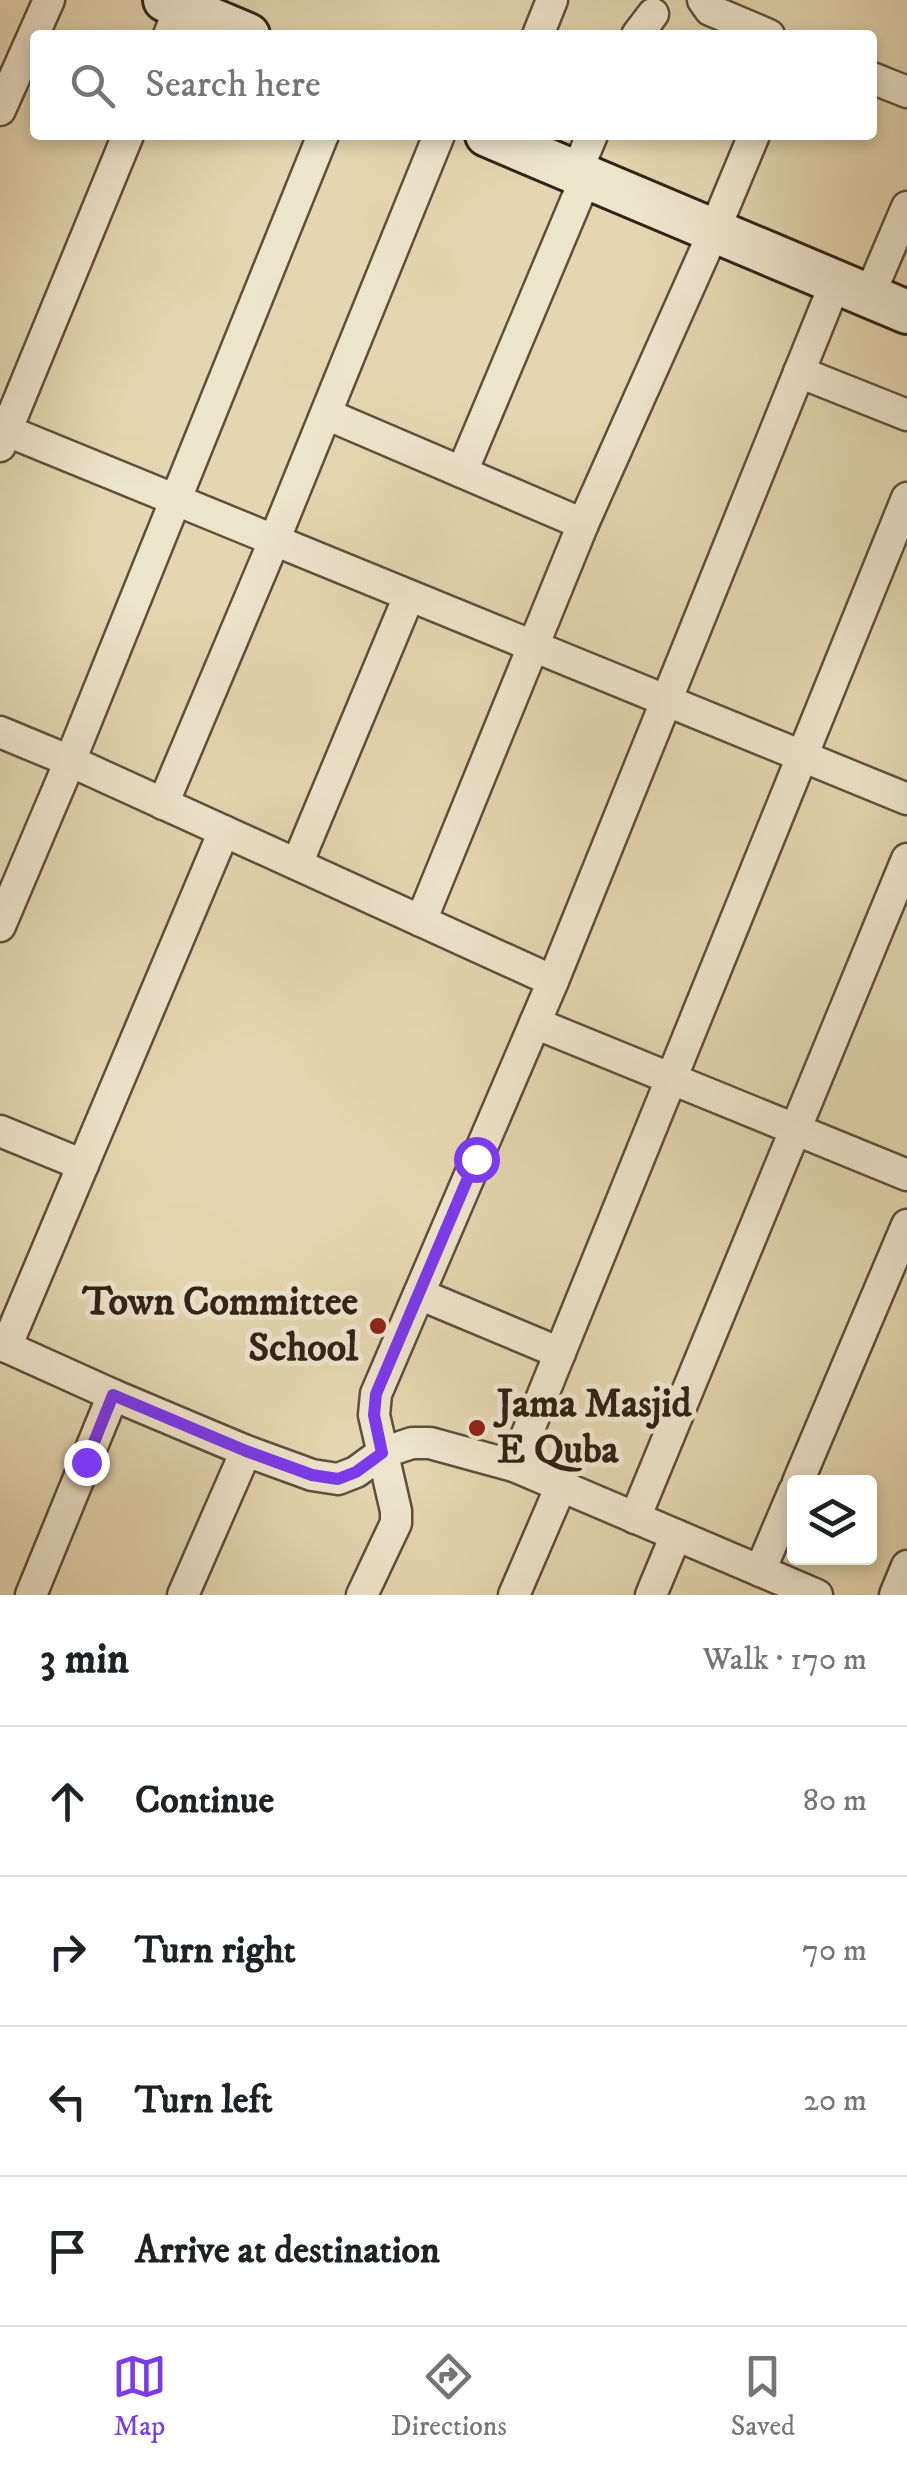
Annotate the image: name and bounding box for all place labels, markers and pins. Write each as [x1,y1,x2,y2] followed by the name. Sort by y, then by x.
[81,1278,359,1374] place label: Town Committee School
[367,1315,389,1337] marker: Town Committee School
[493,1380,692,1476] place label: Jama Masjid E Quba
[466,1417,488,1439] marker: Jama Masjid E Quba

